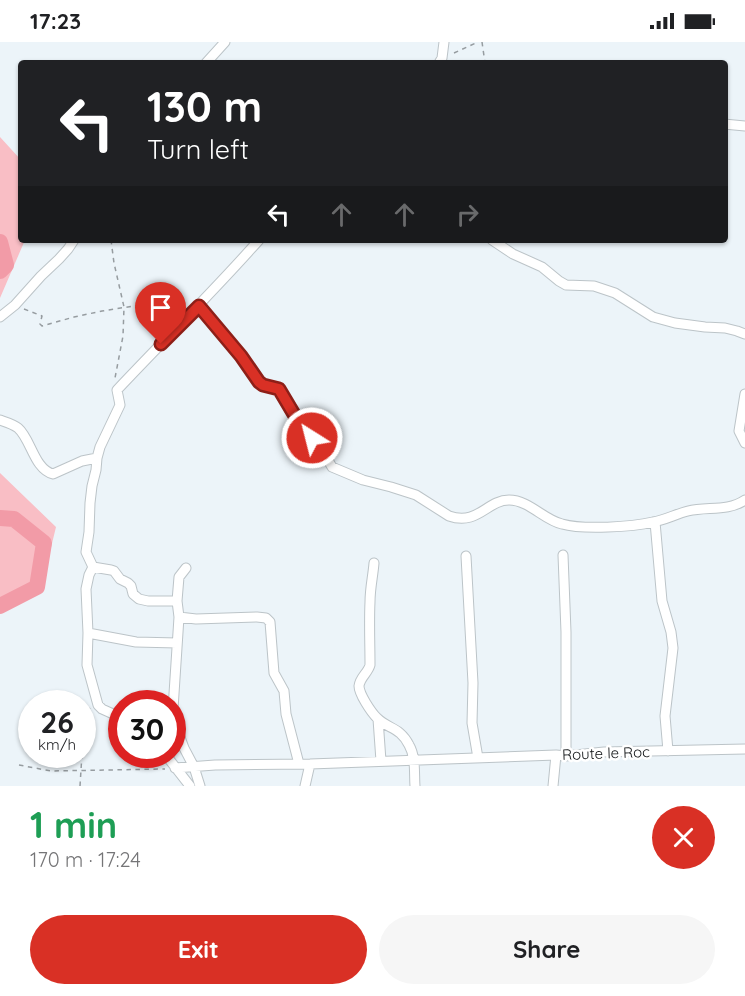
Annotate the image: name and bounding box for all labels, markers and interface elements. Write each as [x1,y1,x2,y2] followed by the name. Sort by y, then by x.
[30,7,81,35] text: 17:23
[147,80,262,133] text: 130 m
[48,84,126,162] icon: left
[147,132,249,166] text: Turn left
[262,198,295,231] icon: left
[325,198,358,231] icon: ahead
[388,198,421,231] icon: ahead
[451,198,484,231] icon: right
[135,282,186,344] pin
[144,291,177,324] icon: arrive
[280,406,344,470] position arrow
[108,690,186,768] speed limit sign: 30
[40,703,74,741] text: 26
[38,735,76,754] text: km/h
[562,742,650,764] street label: Route le Roc
[30,802,117,847] text: 1 min
[652,806,715,869] button: close
[30,847,141,872] text: 170 m · 17:24
[30,915,367,984] button: Exit
[379,915,715,984] button: Share

